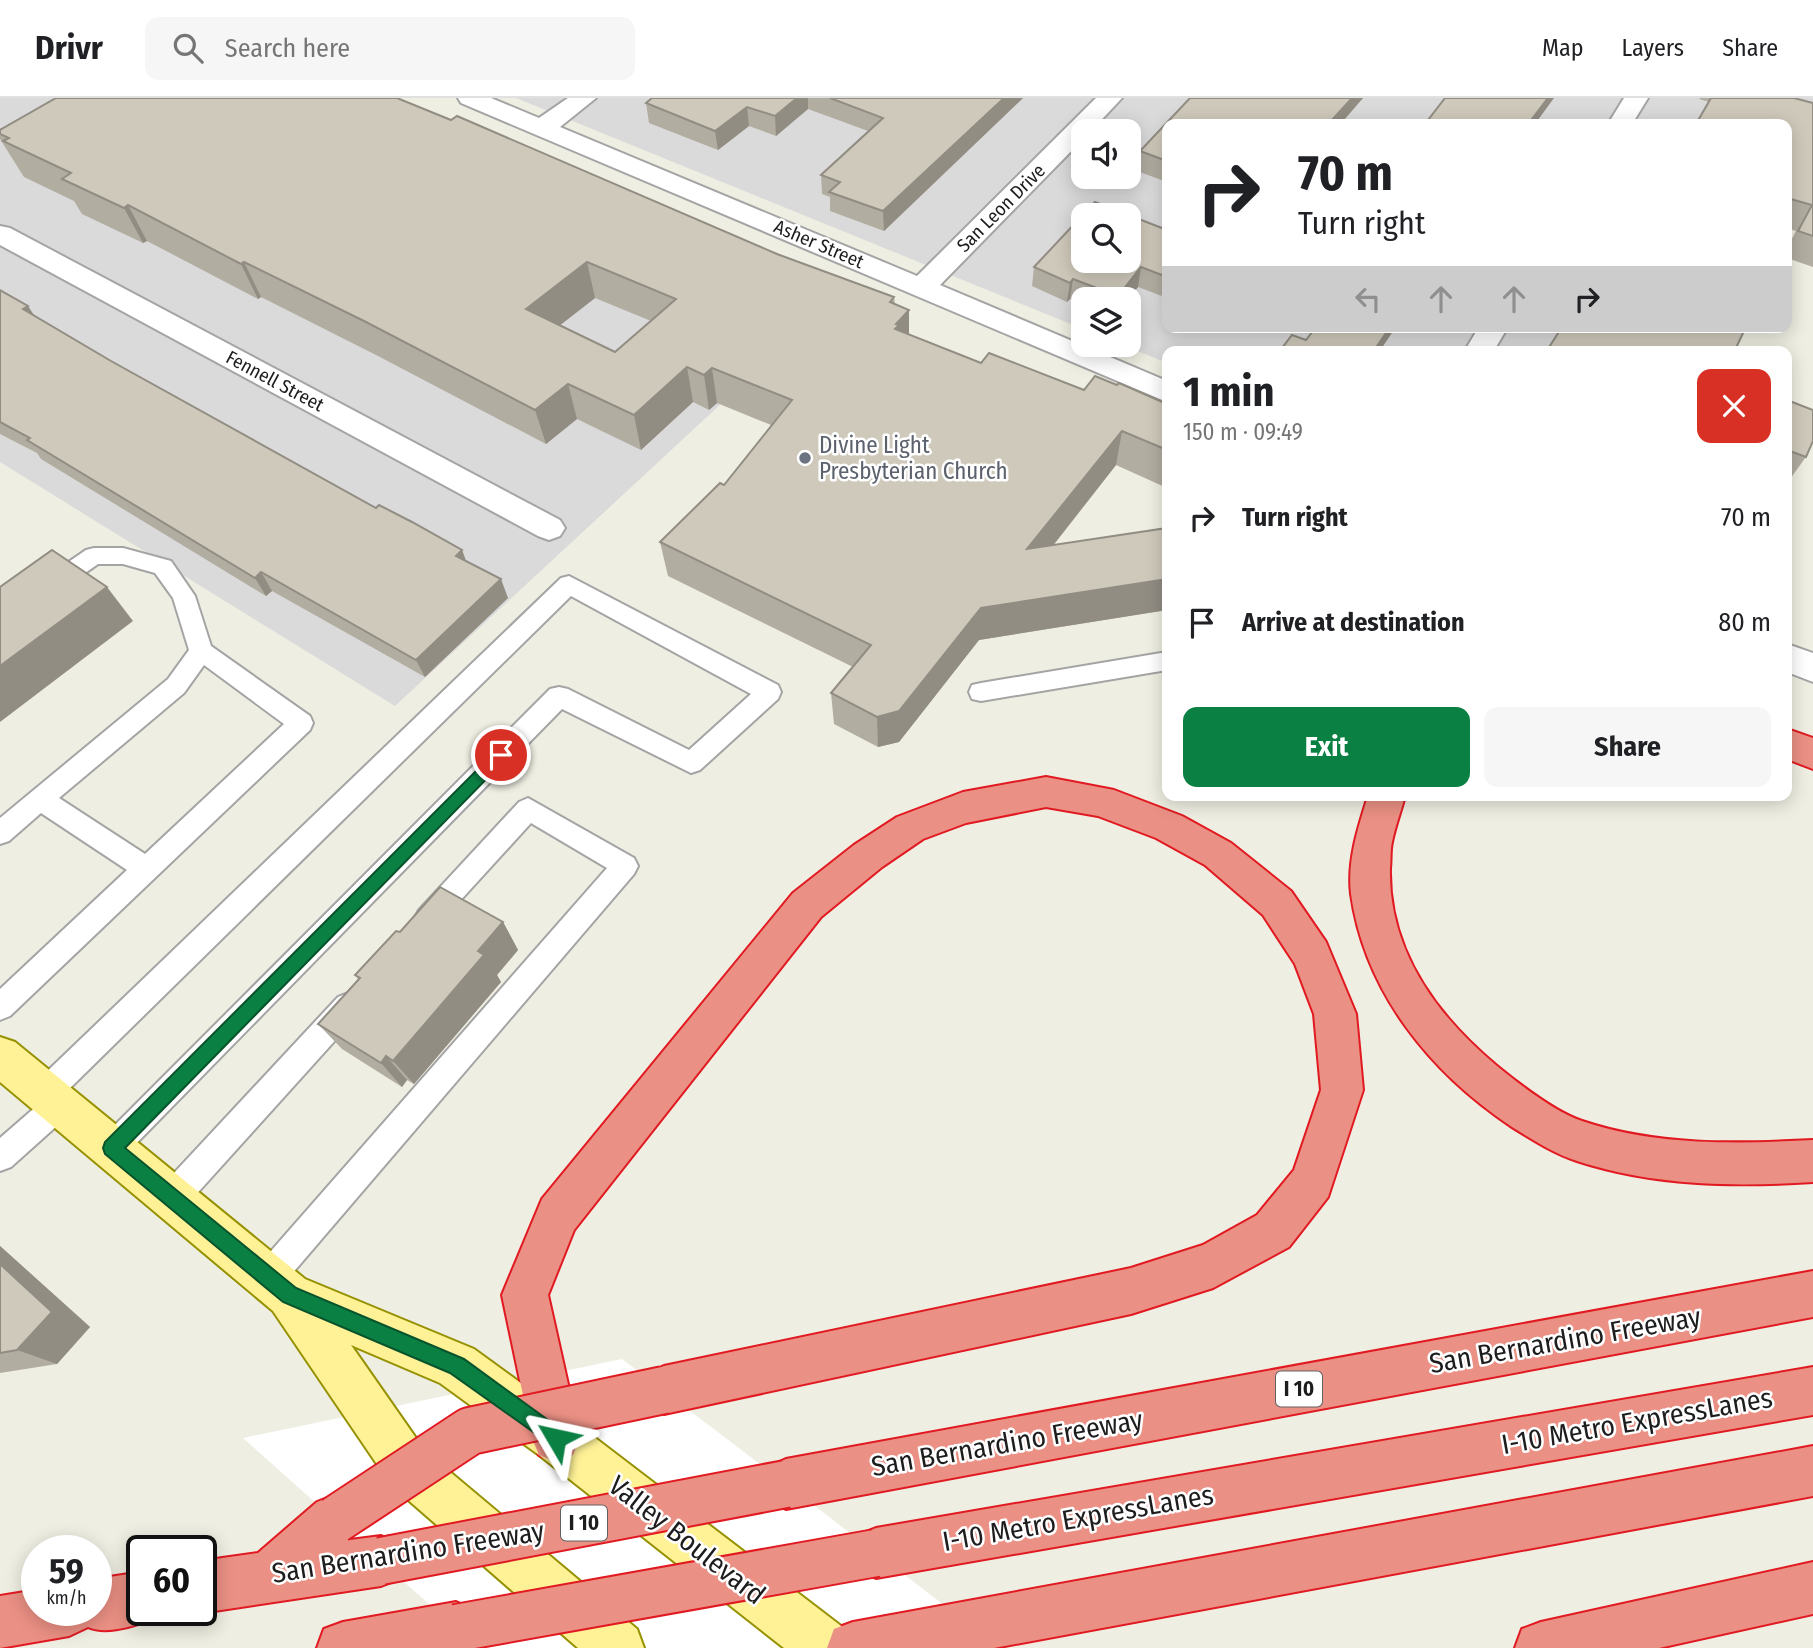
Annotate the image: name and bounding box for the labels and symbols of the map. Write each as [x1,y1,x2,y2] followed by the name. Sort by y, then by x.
[952,159,1050,257] street label: San Leon Drive
[771,215,868,274] street label: Asher Street
[222,346,329,417] street label: Fennell Street
[819,431,1008,485] place label: Divine Light Presbyterian Church
[797,450,813,466] marker: Divine Light Presbyterian Church
[471,725,531,785] pin
[1427,1300,1704,1380] street label: San Bernardino Freeway
[1276,1372,1322,1406] road number: I 10
[1499,1381,1775,1461] street label: I-10 Metro ExpressLanes
[519,1401,593,1475] position arrow
[869,1403,1146,1483] street label: San Bernardino Freeway
[602,1469,772,1611] street label: Valley Boulevard
[940,1478,1216,1558] street label: I-10 Metro ExpressLanes
[561,1506,607,1540] road number: I 10
[270,1514,547,1590] street label: San Bernardino Freeway
[126,1535,217,1626] speed limit sign: 60

